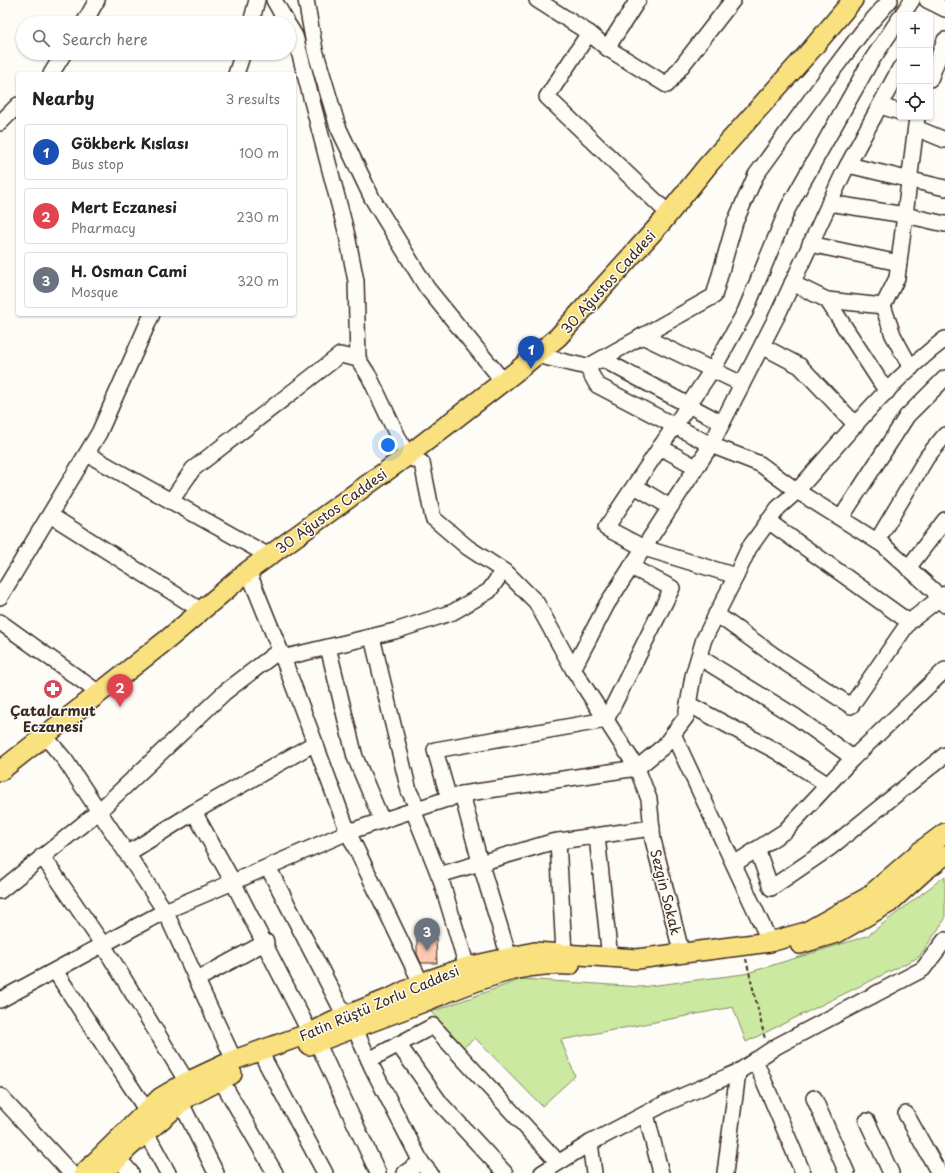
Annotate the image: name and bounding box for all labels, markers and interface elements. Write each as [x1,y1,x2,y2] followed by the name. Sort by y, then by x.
[897,12,933,120] map controls
[897,12,933,48] button: +
[16,16,296,60] search box
[30,27,52,49] icon: search
[62,27,148,50] text: Search here
[897,48,933,84] button: −
[897,84,933,120] button: locate
[32,85,94,111] text: Nearby
[226,89,280,108] text: 3 results
[71,131,189,154] text: Gökberk Kıslası
[43,143,49,162] text: 1
[239,143,279,162] text: 100 m
[71,154,124,173] text: Bus stop
[71,195,177,218] text: Mert Eczanesi
[41,207,51,226] text: 2
[237,207,279,226] text: 230 m
[71,218,136,237] text: Pharmacy
[556,225,661,339] street label: 30 Ağustos Caddesi
[71,259,187,282] text: H. Osman Cami
[42,271,50,290] text: 3
[237,271,279,290] text: 320 m
[71,282,118,301] text: Mosque
[518,336,544,369] pin: 1
[378,435,398,455] your location
[271,463,391,559] street label: 30 Ağustos Caddesi
[107,674,133,707] pin: 2
[42,678,64,700] pharmacy icon: Çatalarmut Eczanesi
[10,700,96,737] place label: Çatalarmut Eczanesi
[645,847,687,937] street label: Sezgin Sokak
[414,918,440,951] pin: 3
[296,960,462,1046] street label: Fatin Rüştü Zorlu Caddesi

